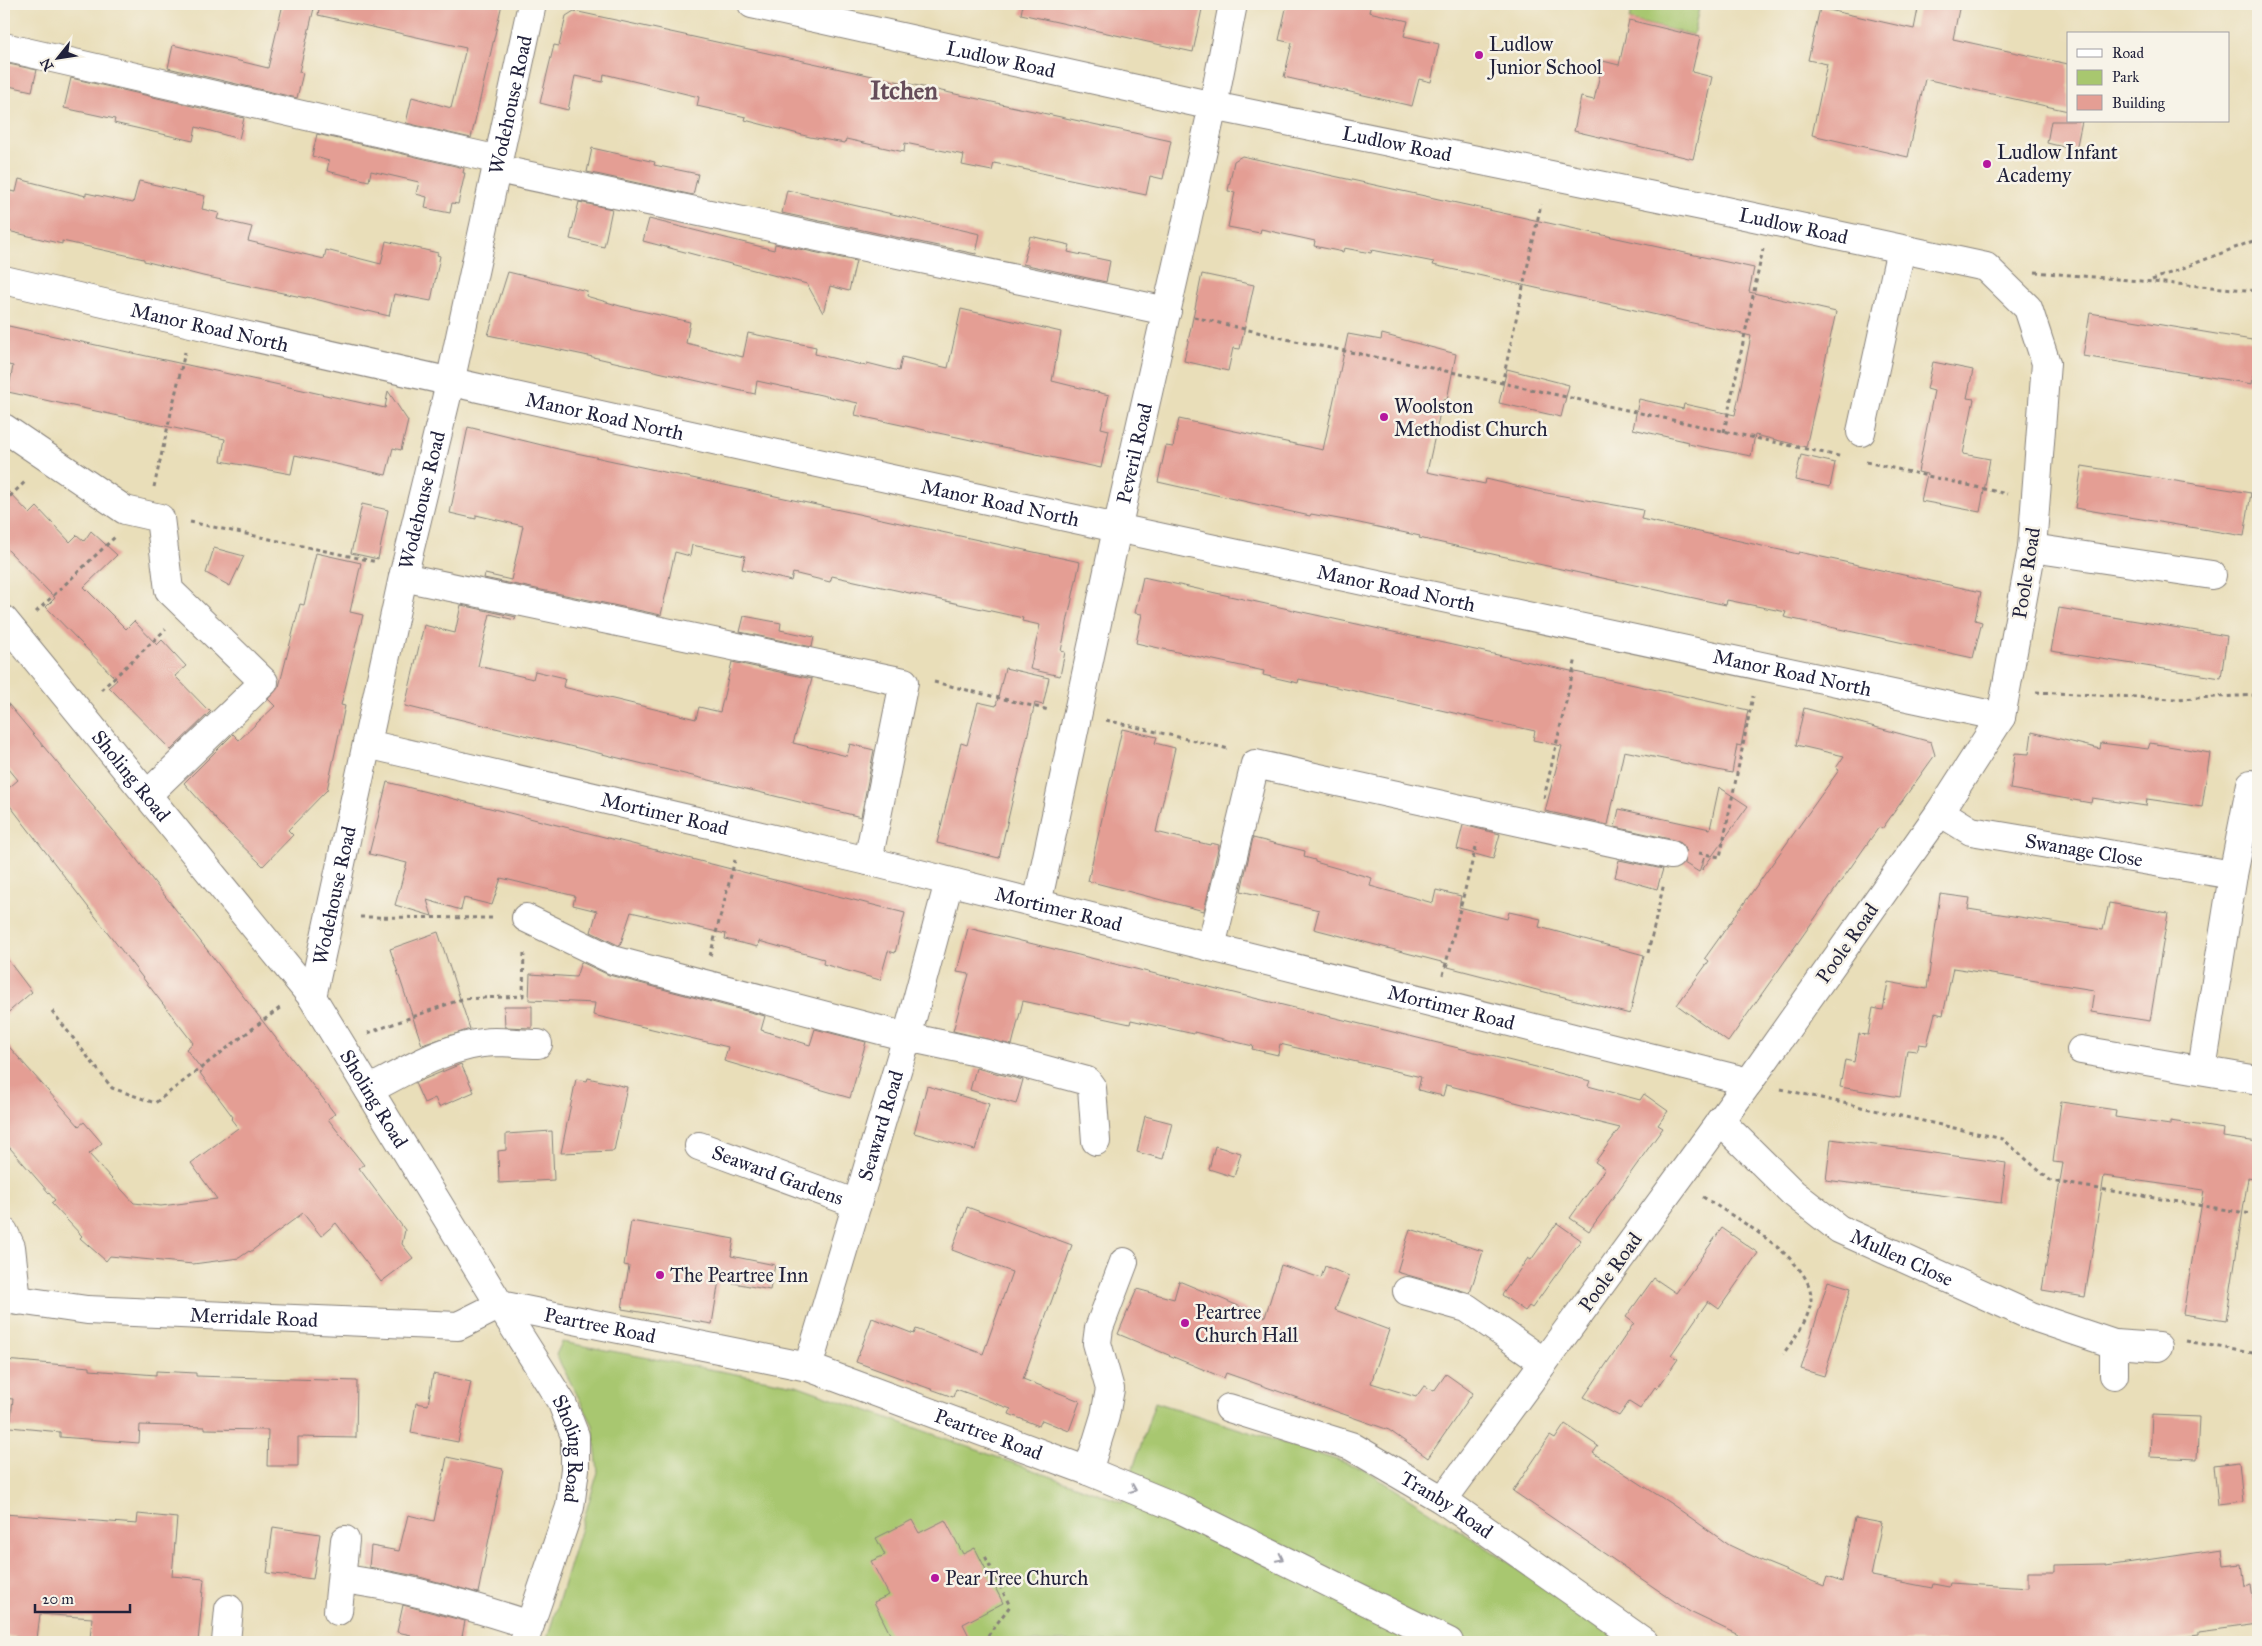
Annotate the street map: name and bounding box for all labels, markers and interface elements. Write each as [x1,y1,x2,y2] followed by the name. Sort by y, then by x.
[32,32,82,82] north arrow
[1487,32,1603,80] place label: Ludlow Junior School
[2067,32,2230,122] legend
[484,33,537,176] street label: Wodehouse Road
[944,35,1058,83] street label: Ludlow Road
[2112,44,2144,62] text: Road
[1473,49,1485,61] marker: Ludlow Junior School
[37,55,58,74] text: N
[2112,68,2139,86] text: Park
[870,75,938,106] district label: Itchen
[2112,94,2166,112] text: Building
[1340,121,1454,167] street label: Ludlow Road
[1996,140,2118,187] place label: Ludlow Infant Academy
[1981,158,1993,170] marker: Ludlow Infant Academy
[1737,202,1850,249] street label: Ludlow Road
[128,298,291,357] street label: Manor Road North
[523,387,686,445] street label: Manor Road North
[1394,394,1548,441] place label: Woolston Methodist Church
[1111,401,1157,506] street label: Peveril Road
[1378,411,1390,423] marker: Woolston Methodist Church
[393,429,450,571] street label: Wodehouse Road
[919,474,1082,532] street label: Manor Road North
[2007,526,2045,620] street label: Poole Road
[1315,559,1478,617] street label: Manor Road North
[1711,644,1874,701] street label: Manor Road North
[87,725,175,826] street label: Sholing Road
[599,787,731,840] street label: Mortimer Road
[307,824,361,967] street label: Wodehouse Road
[2023,828,2145,872] street label: Swanage Close
[993,881,1125,936] street label: Mortimer Road
[1811,898,1883,988] street label: Poole Road
[1385,980,1517,1035] street label: Mortimer Road
[335,1045,413,1152] street label: Sholing Road
[853,1068,908,1184] street label: Seaward Road
[709,1140,847,1210] street label: Seaward Gardens
[1847,1224,1957,1291] street label: Mullen Close
[1573,1228,1647,1316] street label: Poole Road
[670,1263,808,1287] place label: The Peartree Inn
[654,1269,666,1281] marker: The Peartree Inn
[1195,1300,1299,1347] place label: Peartree Church Hall
[189,1302,319,1332] street label: Merridale Road
[542,1302,658,1348] street label: Peartree Road
[1179,1317,1191,1329] marker: Peartree Church Hall
[548,1390,587,1505] street label: Sholing Road
[931,1403,1046,1465] street label: Peartree Road
[1396,1466,1498,1544] street label: Tranby Road
[1128,1483,1137,1493] one-way arrow
[1275,1552,1284,1562] one-way arrow
[945,1566,1088,1590] place label: Pear Tree Church
[929,1572,941,1584] marker: Pear Tree Church
[35,1581,130,1613] scale bar
[42,1590,74,1608] text: 20 m

